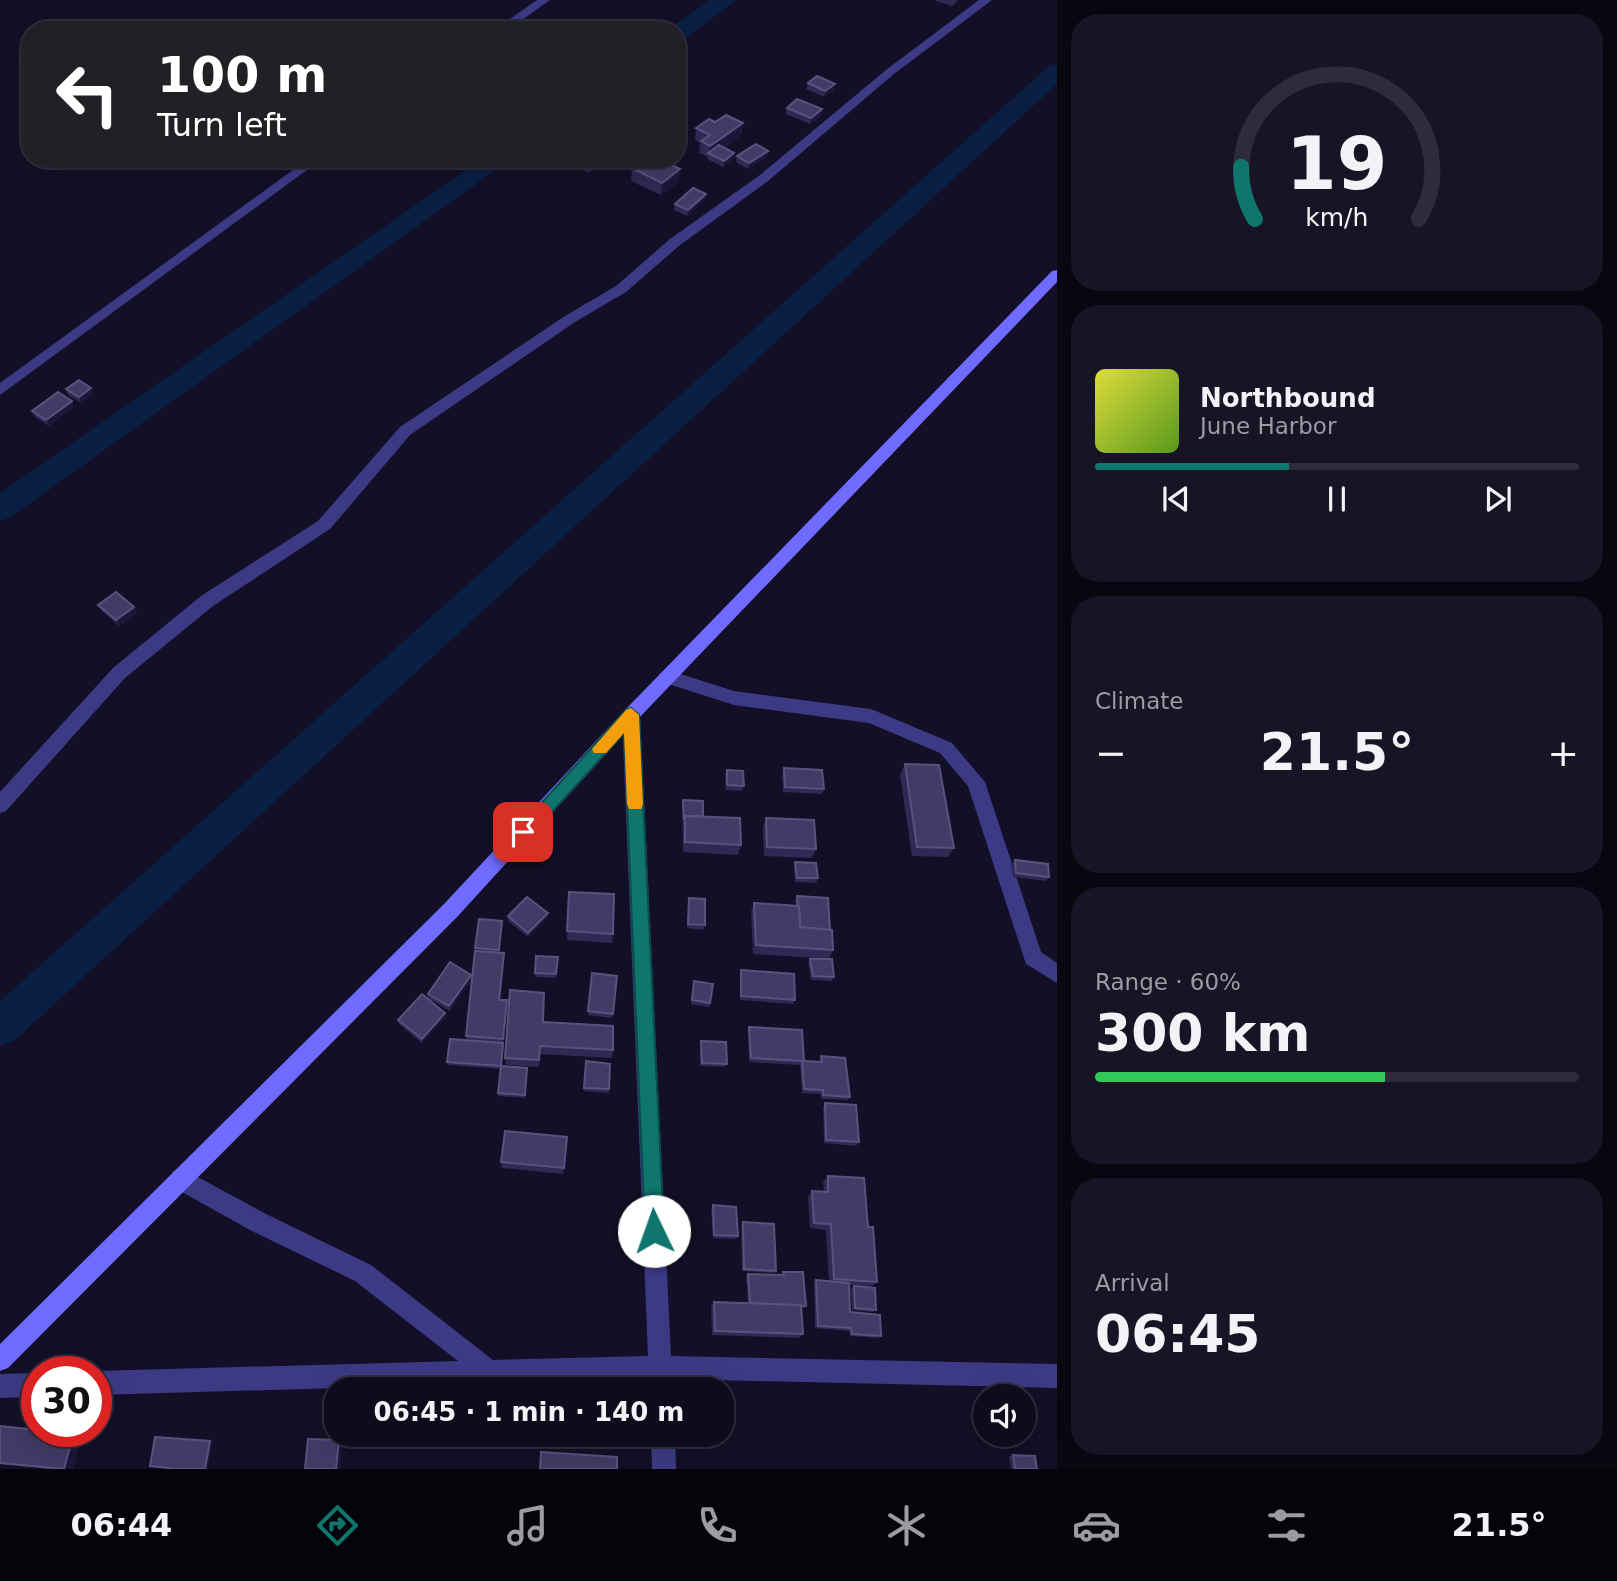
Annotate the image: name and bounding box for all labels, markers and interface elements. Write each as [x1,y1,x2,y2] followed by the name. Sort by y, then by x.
[157,47,327,104] text: 100 m
[42,49,133,140] icon: left
[157,106,287,144] text: Turn left
[1286,121,1388,206] text: 19
[1305,202,1369,231] text: km/h
[1200,383,1376,413] text: Northbound
[1200,413,1336,439] text: June Harbor
[1157,480,1195,518] icon: previous
[1318,480,1356,518] icon: pause
[1479,480,1517,518] icon: next
[1095,688,1184,714] text: Climate
[1260,722,1414,782] text: 21.5°
[1095,731,1127,775] text: −
[1547,731,1579,775] text: +
[493,802,553,862] pin
[504,813,542,851] icon: arrive
[1095,969,1241,995] text: Range · 60%
[1095,1003,1310,1063] text: 300 km
[617,1194,691,1268] position arrow
[1095,1270,1170,1296] text: Arrival
[1095,1304,1261,1364] text: 06:45
[21,1356,112,1447] speed limit sign: 30
[973,1384,1036,1447] map controls
[973,1384,1036,1447] button: sound
[374,1397,684,1427] text: 06:45 · 1 min · 140 m
[313,1501,362,1550] icon: directions
[503,1501,552,1550] icon: music
[693,1501,742,1550] icon: phone
[882,1501,931,1550] icon: climate
[1072,1501,1121,1550] icon: car
[1262,1501,1311,1550] icon: filters
[70,1506,172,1544] text: 06:44
[1452,1506,1547,1544] text: 21.5°

